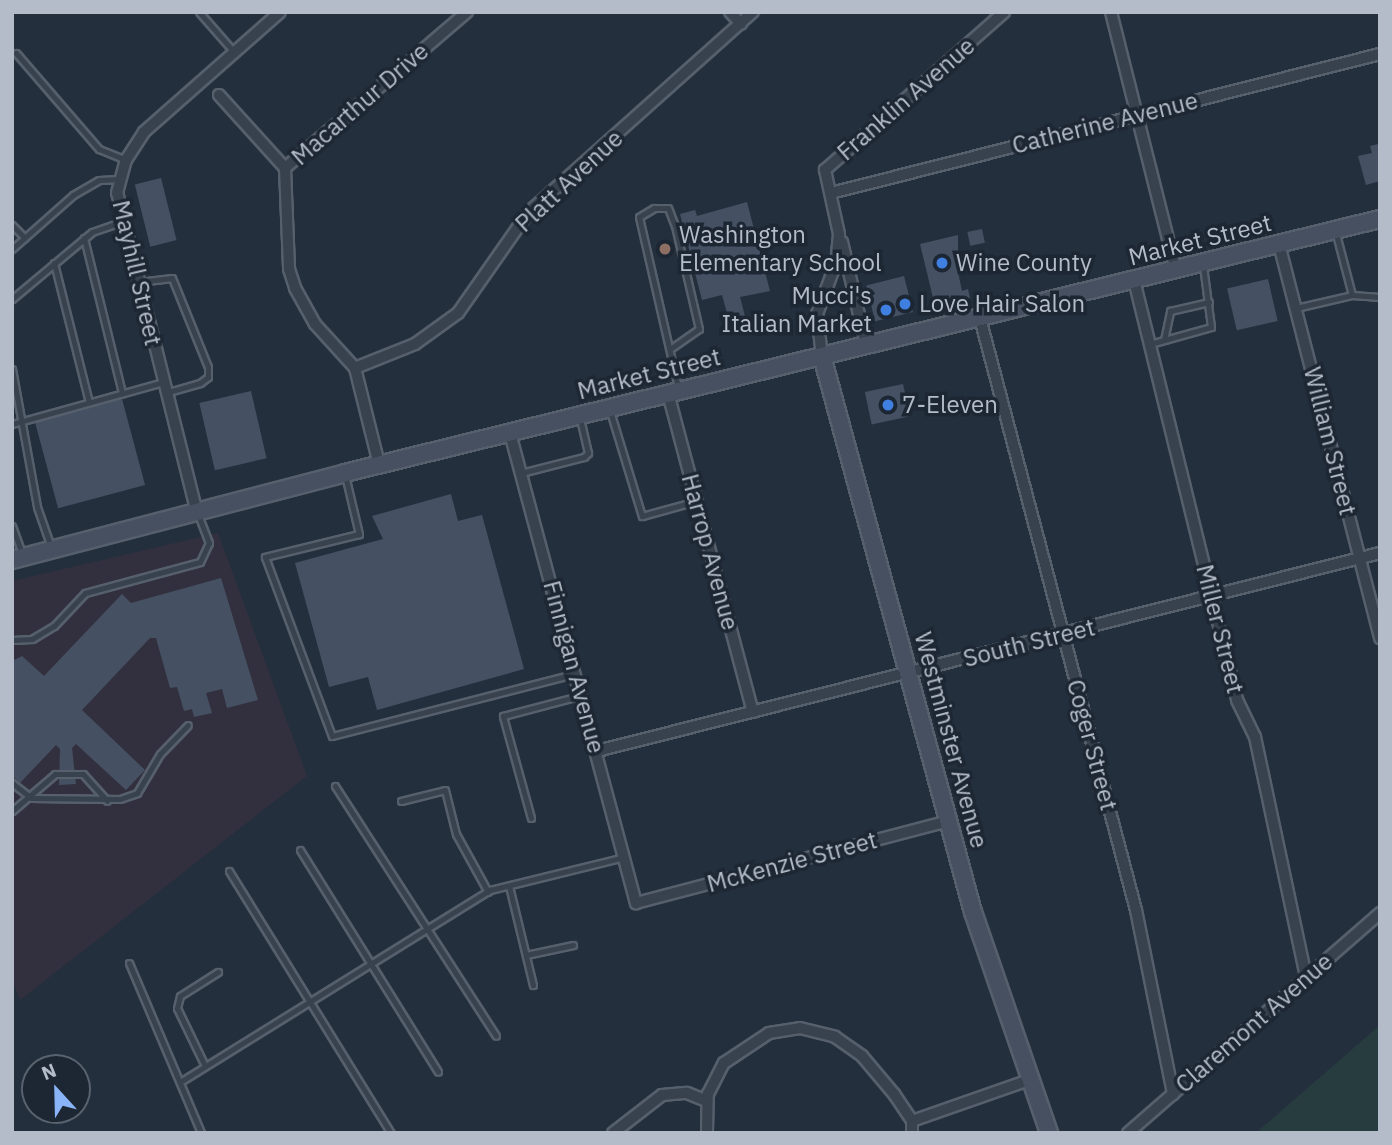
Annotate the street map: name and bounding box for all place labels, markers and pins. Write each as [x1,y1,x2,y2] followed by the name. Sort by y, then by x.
[679,221,881,277] place label: Washington Elementary School
[657,241,673,257] marker: Washington Elementary School
[956,249,1092,277] place label: Wine County
[934,255,950,271] marker: Wine County
[722,282,872,338] place label: Mucci's Italian Market
[919,290,1085,318] place label: Love Hair Salon
[897,296,913,312] marker: Love Hair Salon
[878,302,894,318] marker: Mucci's Italian Market
[902,391,998,419] place label: 7-Eleven
[880,397,896,413] marker: 7-Eleven

